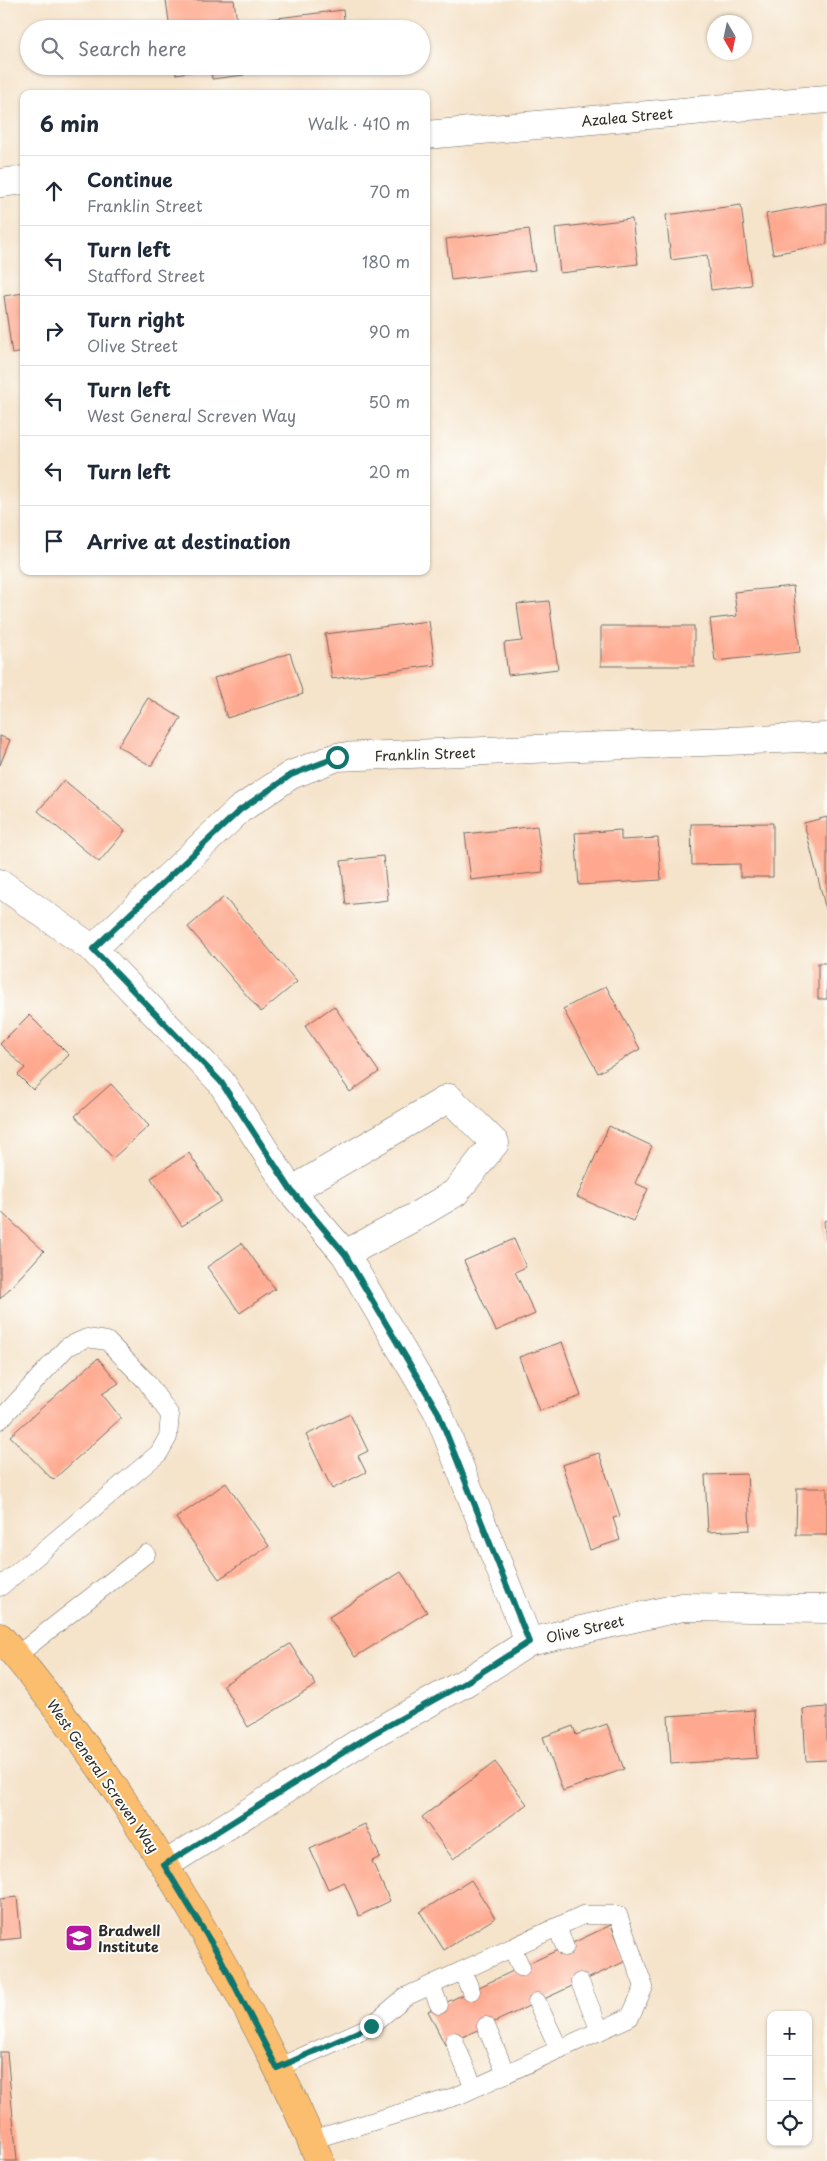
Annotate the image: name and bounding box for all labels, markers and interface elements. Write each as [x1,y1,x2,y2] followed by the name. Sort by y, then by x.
[707,15,752,60] north arrow
[20,20,430,75] search box
[38,34,66,62] icon: search
[78,34,187,62] text: Search here
[580,103,674,131] street label: Azalea Street
[40,107,99,139] text: 6 min
[308,111,410,135] text: Walk · 410 m
[87,165,173,193] text: Continue
[40,177,68,205] icon: ahead
[370,179,410,203] text: 70 m
[87,193,203,217] text: Franklin Street
[87,235,171,263] text: Turn left
[40,247,68,275] icon: left
[362,249,410,273] text: 180 m
[87,263,205,287] text: Stafford Street
[87,305,185,333] text: Turn right
[40,317,68,345] icon: right
[369,319,410,343] text: 90 m
[87,333,178,357] text: Olive Street
[87,375,171,403] text: Turn left
[40,387,68,415] icon: left
[369,389,410,413] text: 50 m
[87,403,296,427] text: West General Screven Way
[40,457,68,485] icon: left
[87,457,171,485] text: Turn left
[369,459,410,483] text: 20 m
[40,527,68,555] icon: arrive
[87,527,291,555] text: Arrive at destination
[374,742,476,766] street label: Franklin Street
[326,746,349,769] route start
[544,1610,626,1648] street label: Olive Street
[42,1695,164,1857] street label: West General Screven Way
[98,1920,160,1957] place label: Bradwell Institute
[64,1923,94,1953] school or university icon: Bradwell Institute
[767,2011,812,2146] map controls
[767,2011,812,2056] button: +
[360,2015,383,2038] route end
[767,2056,812,2101] button: −
[767,2101,812,2146] button: locate

